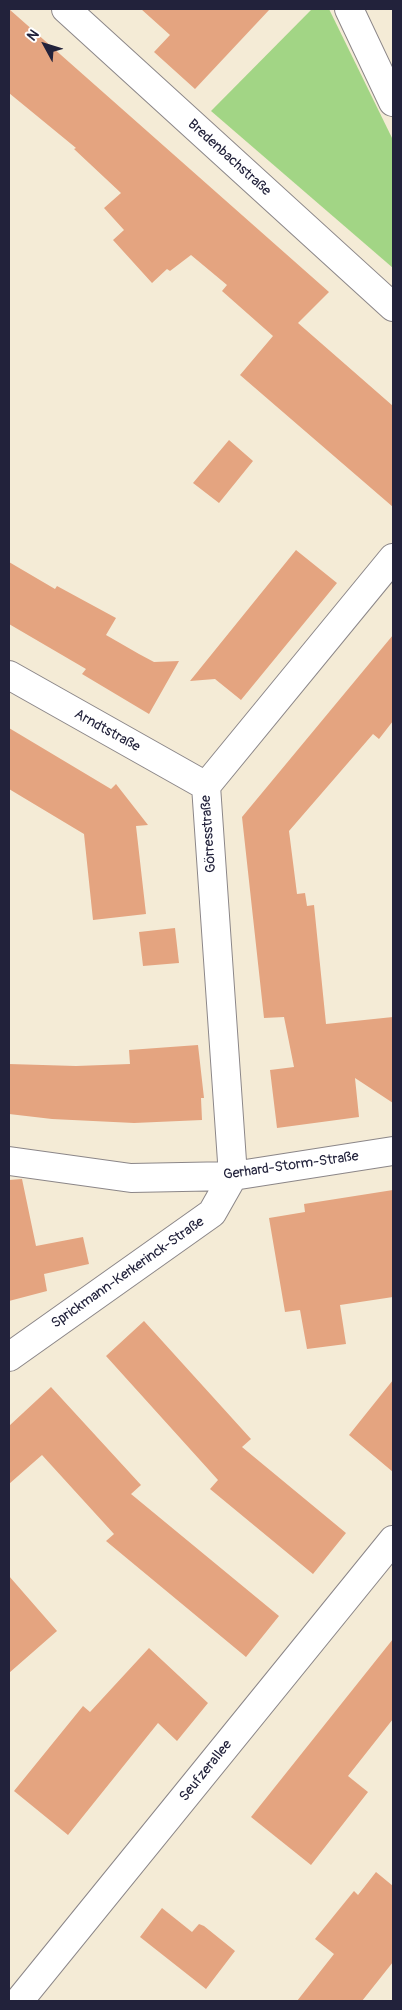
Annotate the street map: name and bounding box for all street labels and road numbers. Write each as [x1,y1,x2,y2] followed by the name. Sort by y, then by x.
[184,116,274,200] street label: Bredenbachstraße
[71,706,143,756] street label: Arndtstraße
[198,795,220,873] street label: Görresstraße
[222,1148,360,1184] street label: Gerhard-Storm-Straße
[48,1214,208,1332] street label: Sprickmann-Kerkerinck-Straße
[176,1737,236,1805] street label: Seufzerallee

